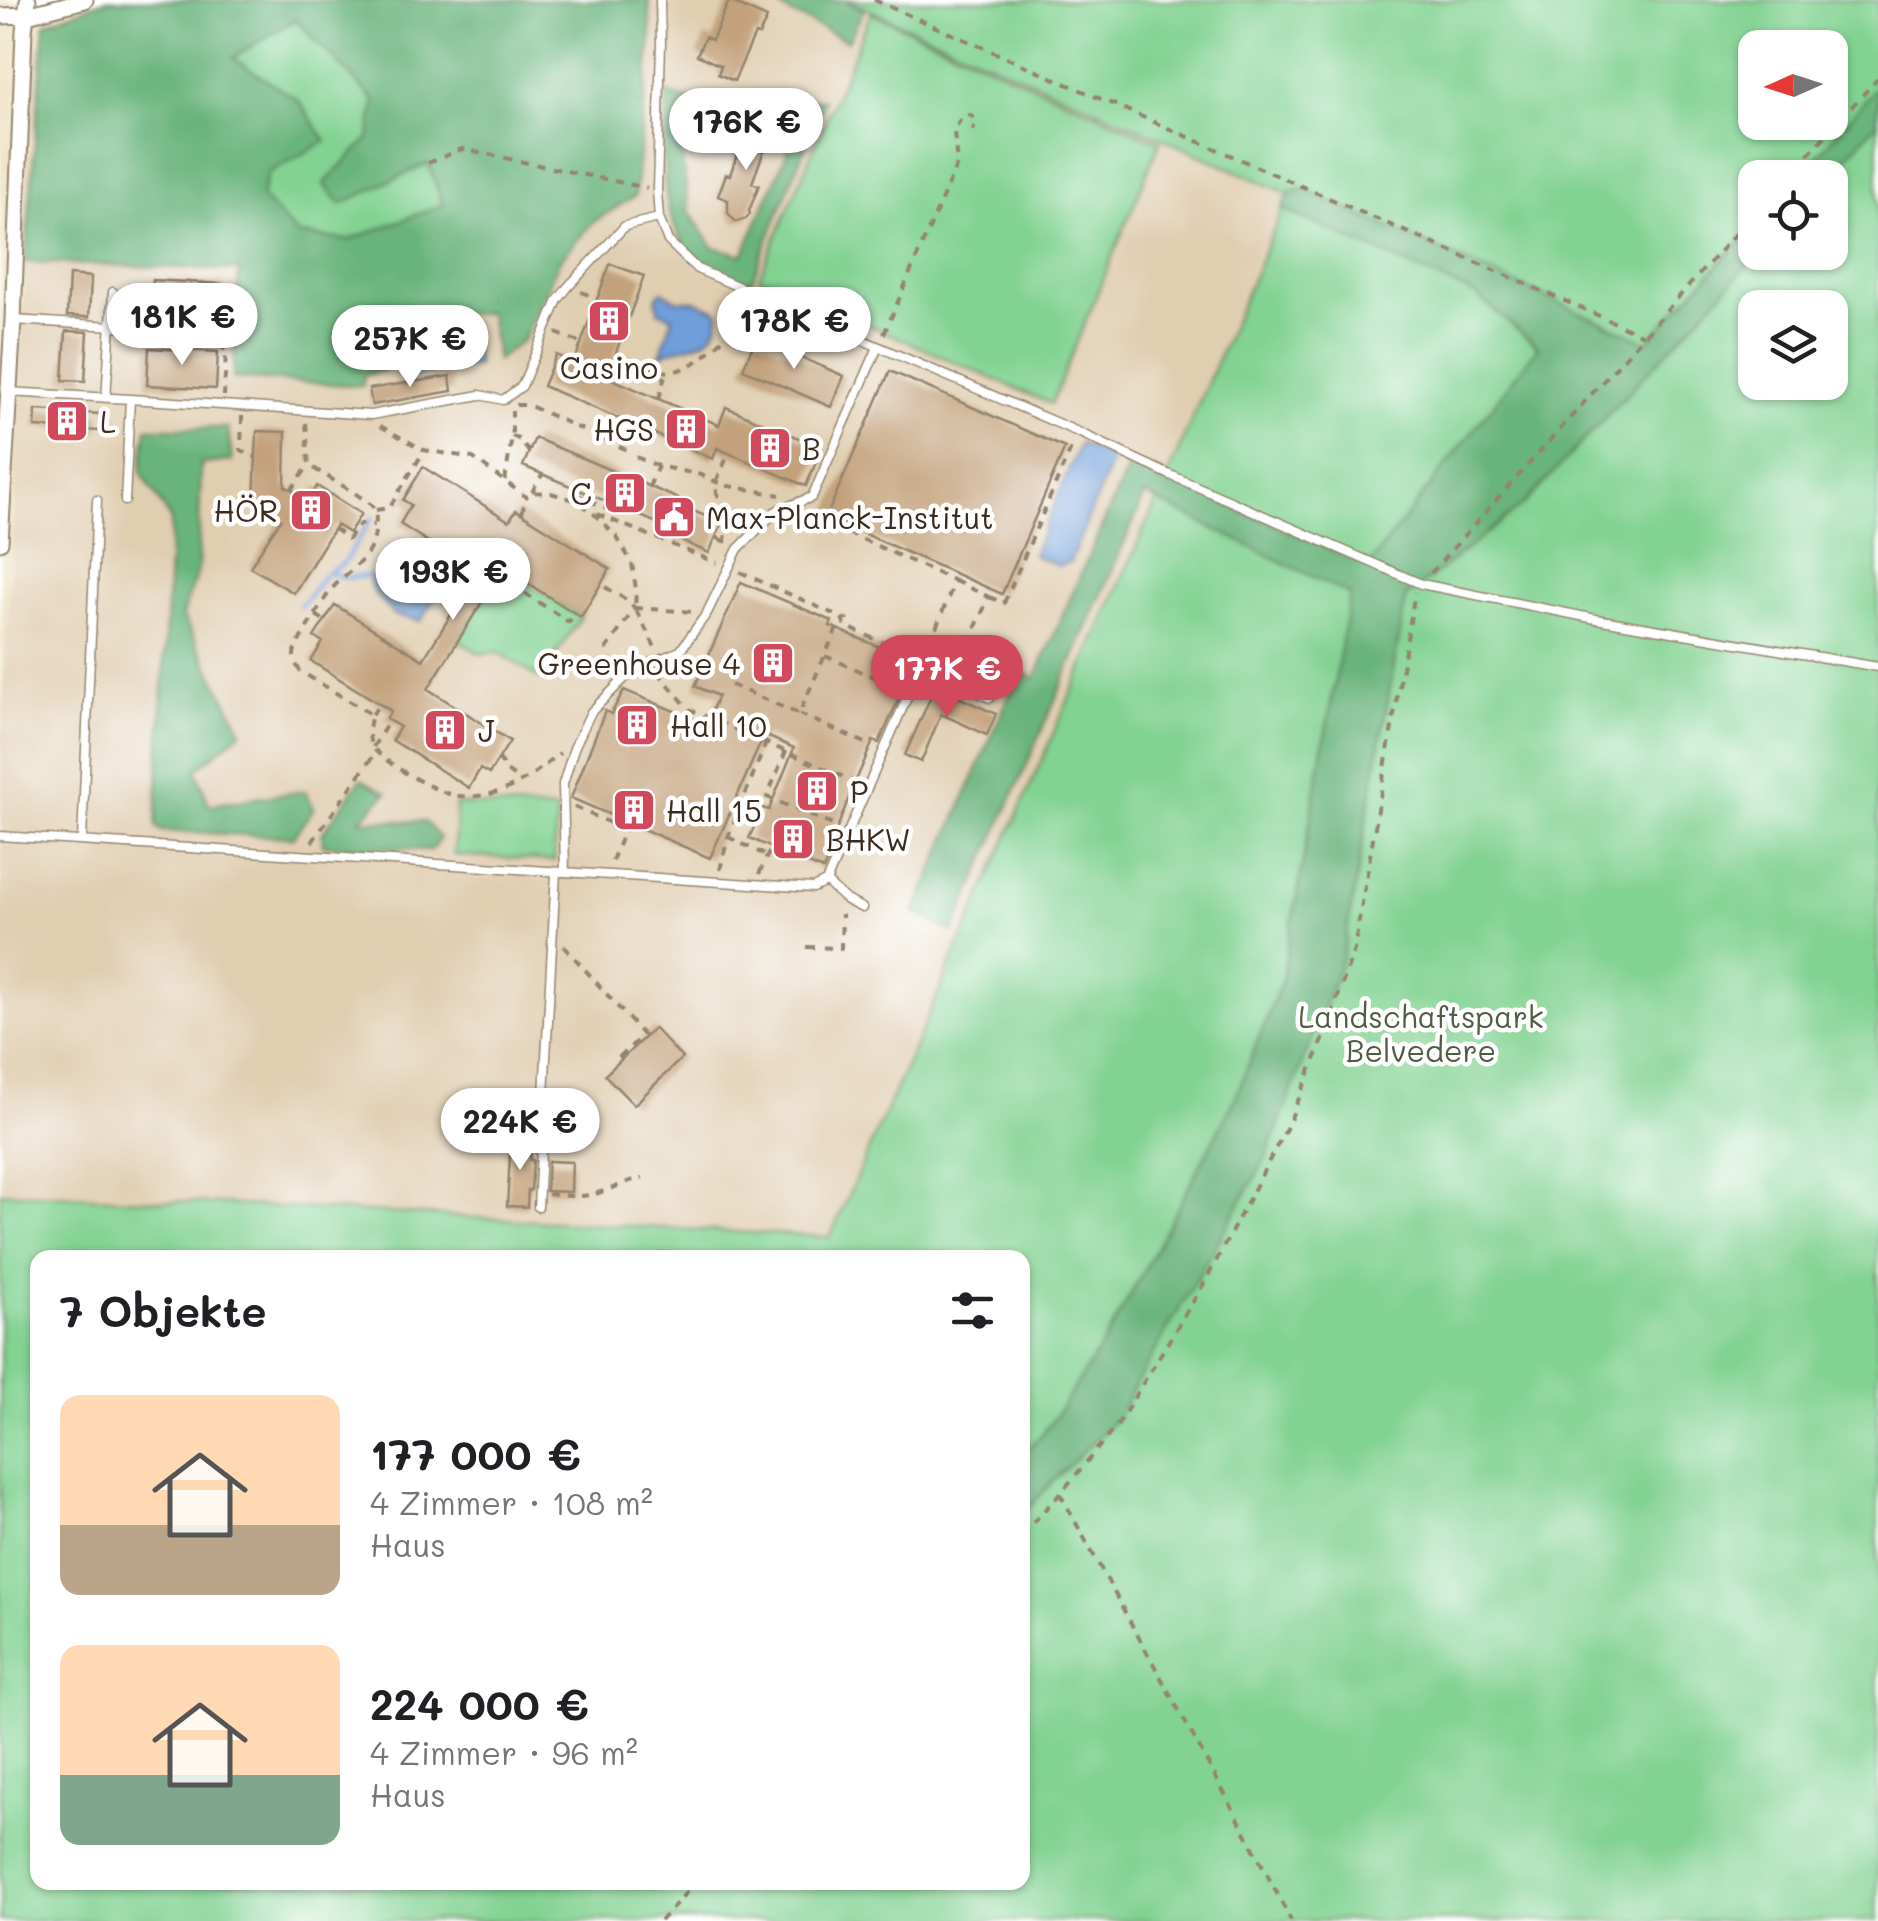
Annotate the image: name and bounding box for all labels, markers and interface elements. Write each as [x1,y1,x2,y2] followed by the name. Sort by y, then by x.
[1738,30,1848,140] north arrow
[1738,30,1848,400] map controls
[665,88,827,173] pin: 176K €
[691,99,801,141] text: 176K €
[1738,160,1848,270] button: locate
[101,283,263,368] pin: 181K €
[713,287,875,372] pin: 178K €
[1738,290,1848,400] button: layers
[129,294,235,336] text: 181K €
[586,298,632,344] building icon: Casino
[739,298,849,340] text: 178K €
[329,305,491,390] pin: 257K €
[354,316,466,358] text: 257K €
[560,347,658,387] place label: Casino
[44,398,90,444] building icon: L
[100,401,116,441] place label: L
[663,406,709,452] building icon: HGS
[593,409,654,449] place label: HGS
[747,425,793,471] building icon: B
[802,428,821,468] place label: B
[602,470,648,516] building icon: C
[571,473,592,513] place label: C
[288,487,334,533] building icon: HÖR
[214,490,278,530] place label: HÖR
[651,494,697,540] public building icon: Max-Planck-Institut
[706,497,993,537] place label: Max-Planck-Institut
[372,538,534,623] pin: 193K €
[397,549,509,591] text: 193K €
[866,635,1028,720] pin: 177K €
[750,640,796,686] building icon: Greenhouse 4
[537,643,740,683] place label: Greenhouse 4
[893,646,1001,688] text: 177K €
[614,702,660,748] building icon: Hall 10
[670,705,767,745] place label: Hall 10
[422,707,468,753] building icon: J
[478,710,495,750] place label: J
[794,768,840,814] building icon: P
[850,771,868,811] place label: P
[611,787,657,833] building icon: Hall 15
[666,790,762,830] place label: Hall 15
[770,816,816,862] building icon: BHKW
[826,819,911,859] place label: BHKW
[1298,996,1544,1070] park label: Landschaftspark Belvedere
[439,1088,601,1173] pin: 224K €
[463,1099,577,1141] text: 224K €
[60,1283,266,1338] text: 7 Objekte
[945,1283,1000,1338] icon: filters
[370,1426,581,1481] text: 177 000 €
[140,1435,260,1555] icon: home
[370,1481,653,1523] text: 4 Zimmer · 108 m²
[370,1523,446,1565] text: Haus
[370,1676,589,1731] text: 224 000 €
[140,1685,260,1805] icon: home
[370,1731,638,1773] text: 4 Zimmer · 96 m²
[370,1773,446,1815] text: Haus

